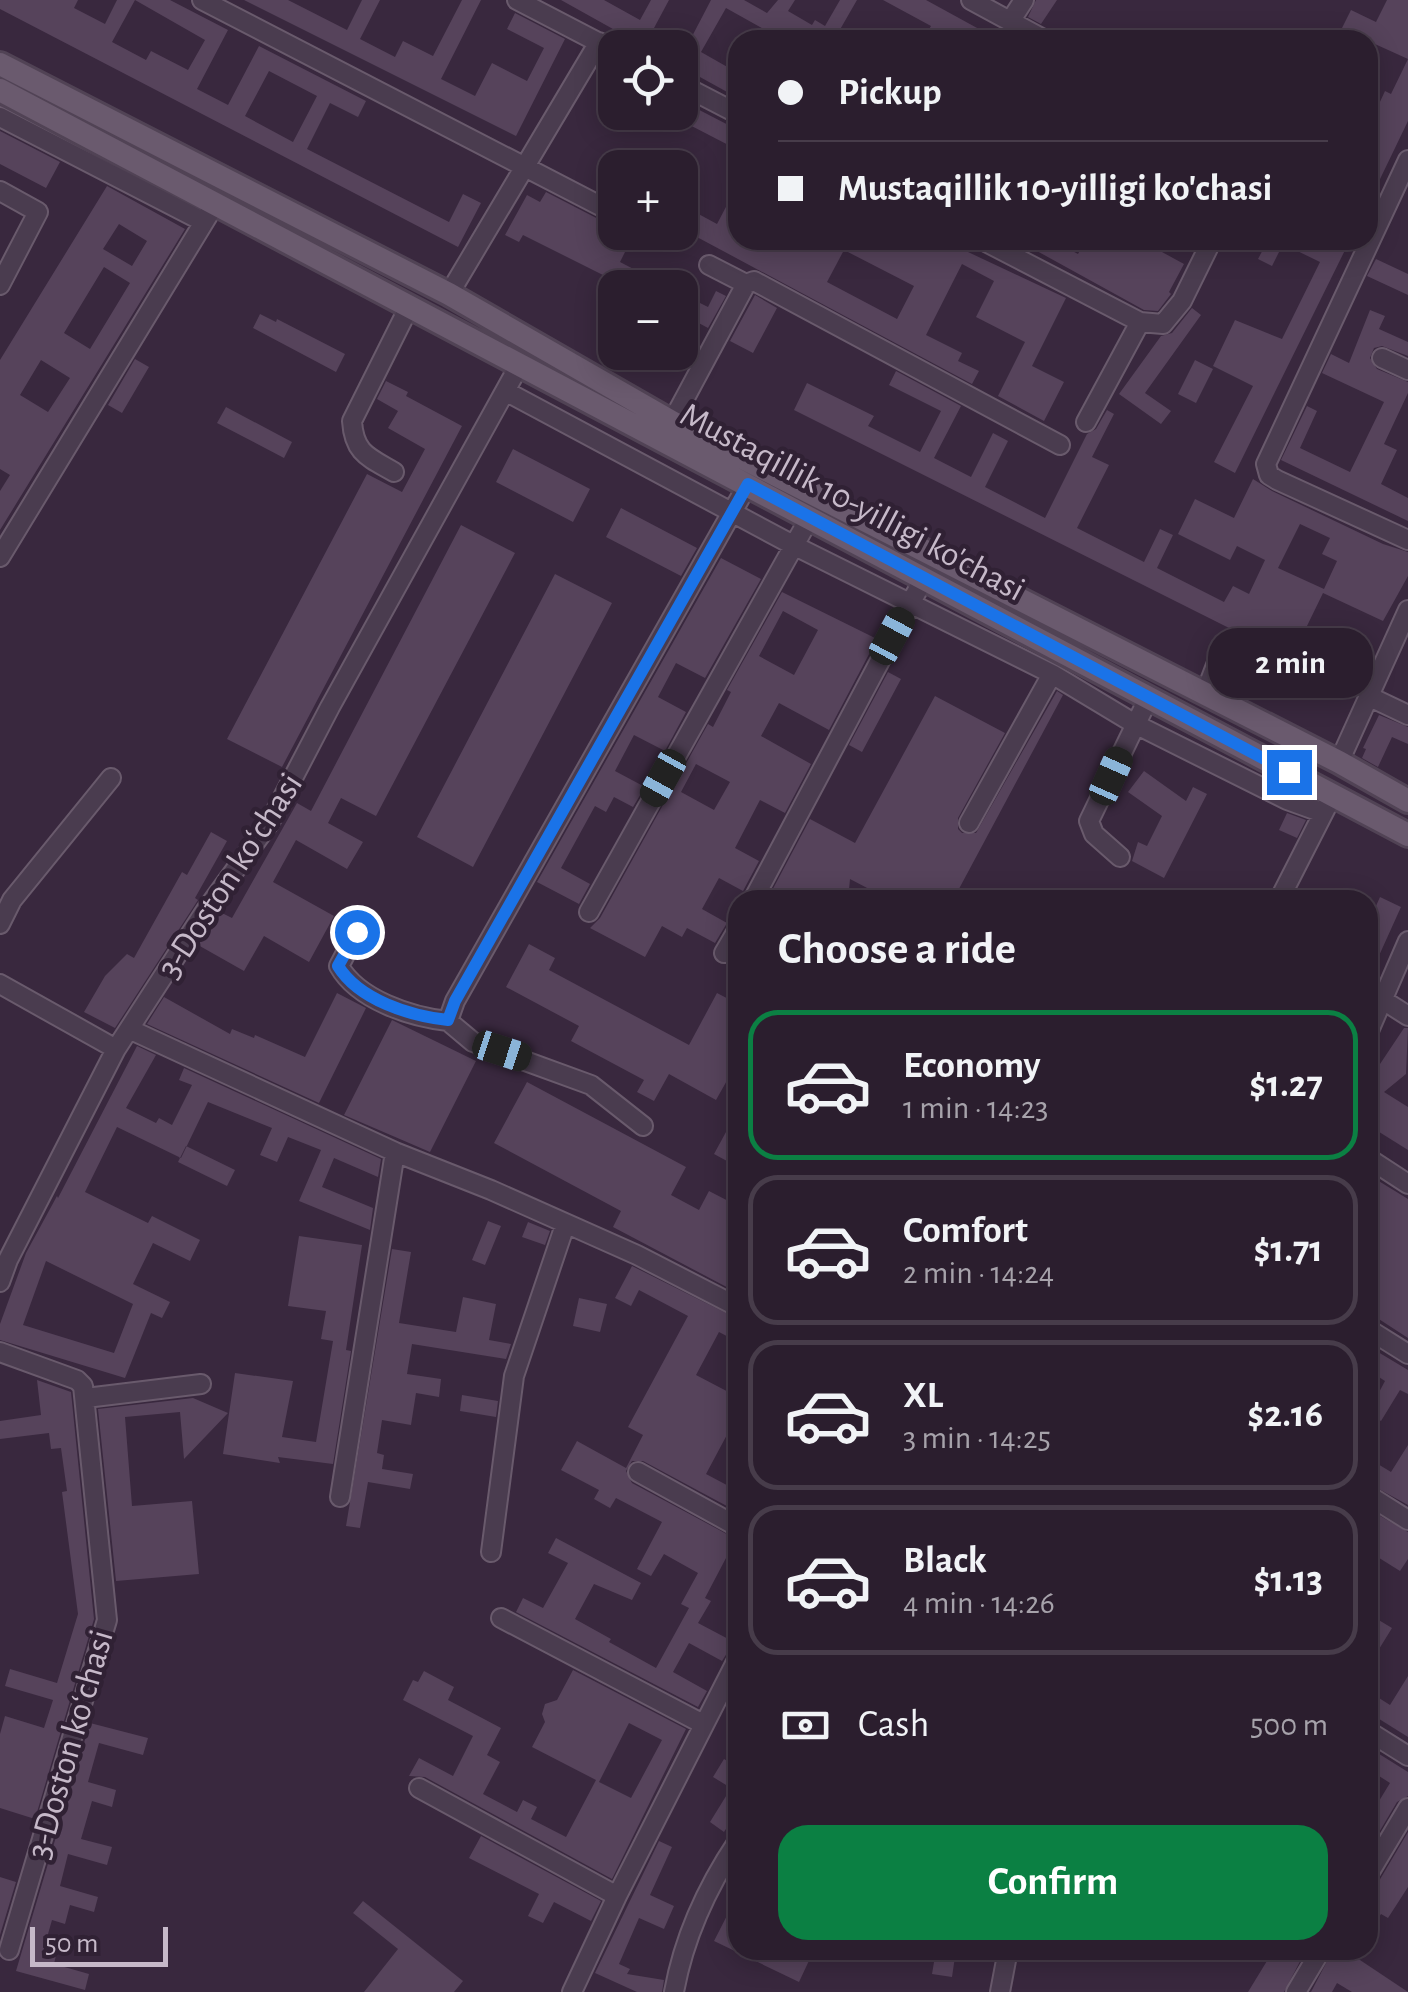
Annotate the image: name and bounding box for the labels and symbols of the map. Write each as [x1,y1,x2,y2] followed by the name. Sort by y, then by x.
[675,397,1030,608] street label: Mustaqillik 10-yilligi ko'chasi
[865,602,919,670] car
[1206,627,1372,697] callout: 2 min
[1085,742,1137,810] car
[635,744,691,812] car
[1267,750,1312,795] route end
[151,767,309,984] street label: 3-Doston koʻchasi
[335,910,380,955] route start
[469,1027,535,1075] car
[21,1626,120,1863] street label: 3-Doston koʻchasi
[30,1922,168,1966] scale bar

